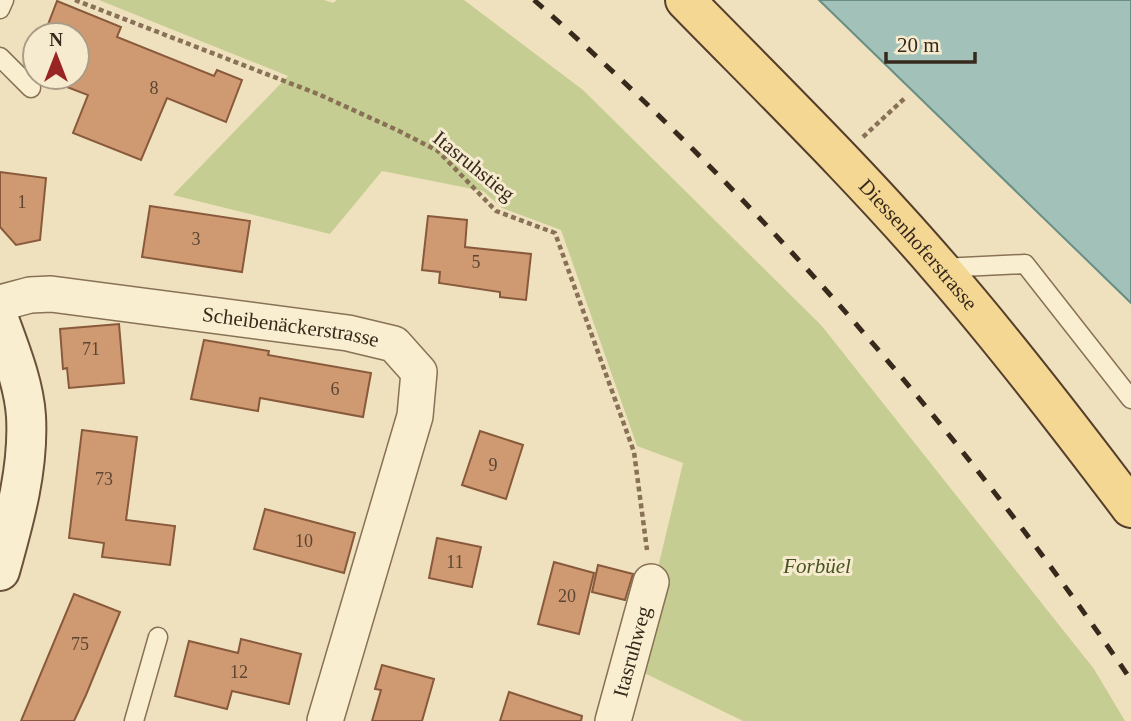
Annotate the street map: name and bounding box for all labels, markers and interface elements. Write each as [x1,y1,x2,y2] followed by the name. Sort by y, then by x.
[21,21,91,91] north arrow
[886,21,975,65] scale bar
[49,29,63,50] text: N
[897,33,940,57] text: 20 m
[150,78,159,98] house number: 8
[428,126,520,206] street label: Itasruhstieg
[854,174,983,315] street label: Diessenhoferstrasse
[18,192,27,212] house number: 1
[192,229,201,249] house number: 3
[472,252,481,272] house number: 5
[201,302,382,352] street label: Scheibenäckerstrasse
[82,339,100,359] house number: 71
[331,379,340,399] house number: 6
[489,455,498,475] house number: 9
[95,469,113,489] house number: 73
[295,531,313,551] house number: 10
[446,552,464,572] house number: 11
[782,554,851,578] park label: Forbüel
[558,586,576,606] house number: 20
[608,603,656,700] street label: Itasruhweg
[71,634,89,654] house number: 75
[230,662,248,682] house number: 12

